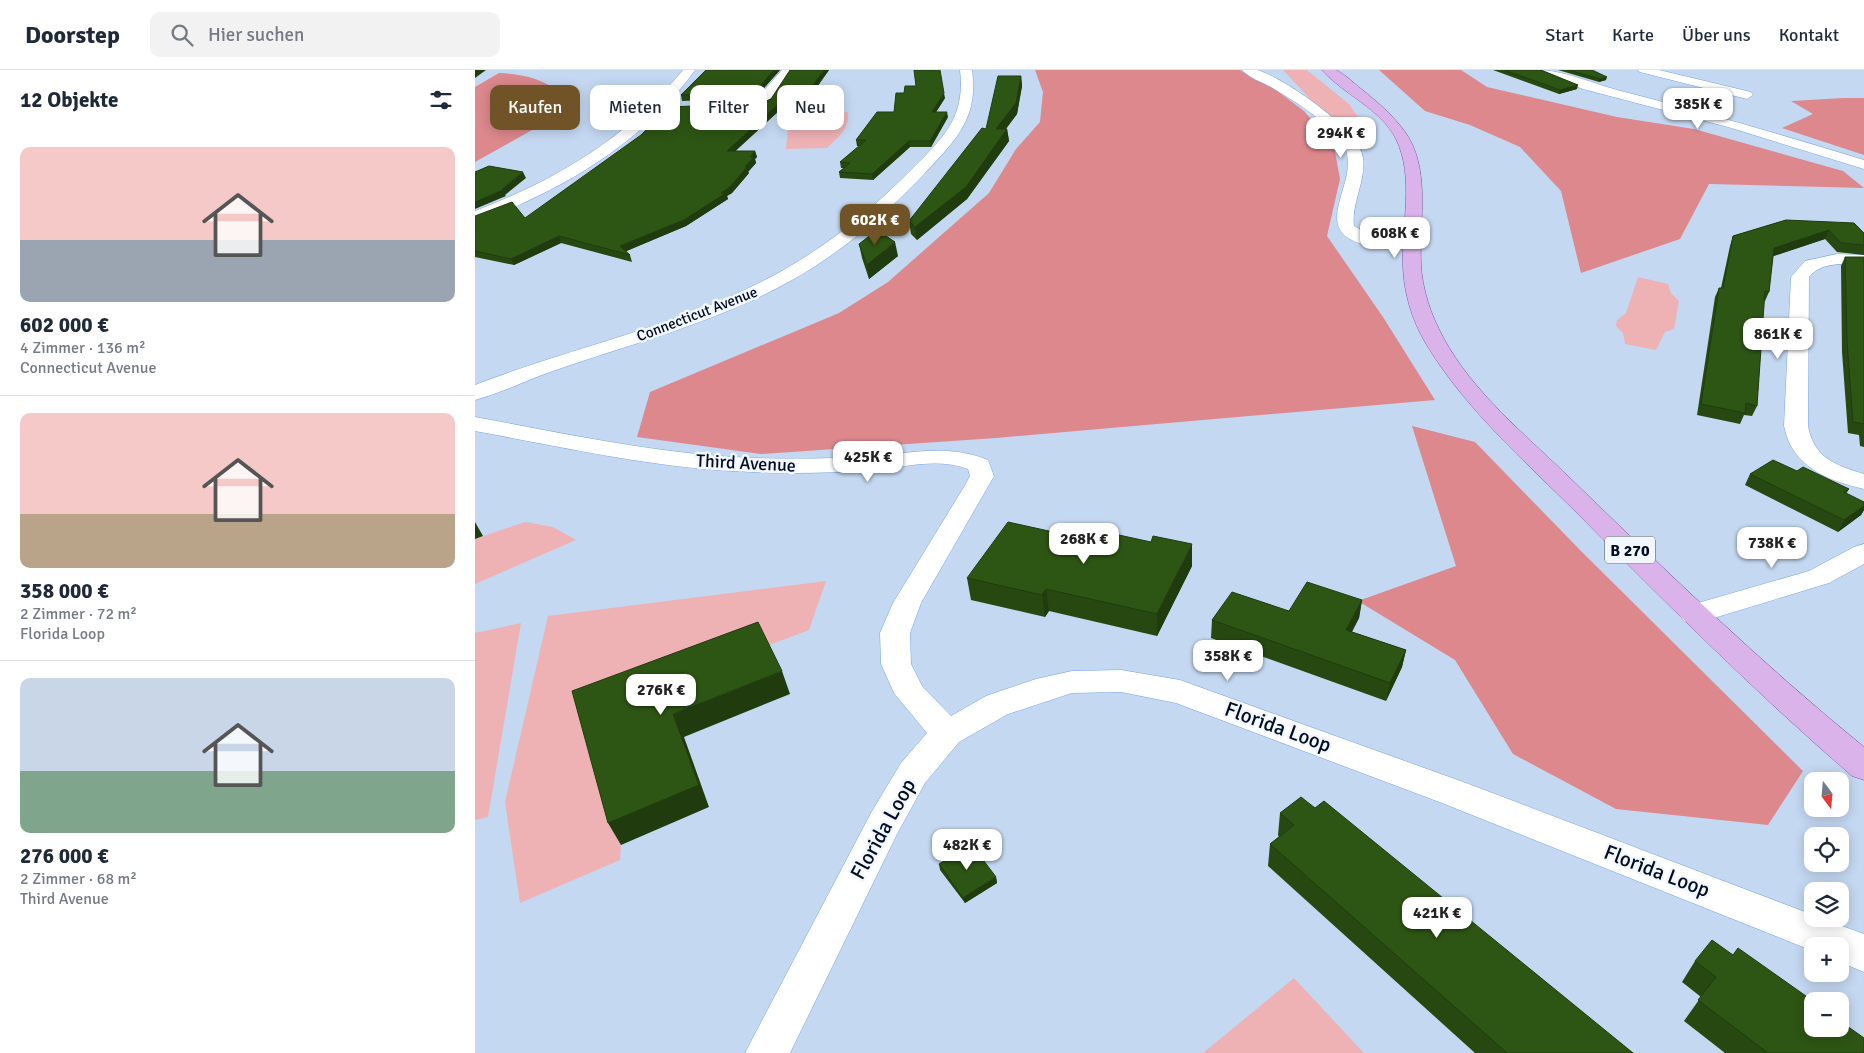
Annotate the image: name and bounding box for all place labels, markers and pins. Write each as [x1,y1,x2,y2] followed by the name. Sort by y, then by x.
[1657,88,1739,130] pin: 385K €
[1300,116,1382,159] pin: 294K €
[834,204,916,246] pin: 602K €
[1354,216,1436,259] pin: 608K €
[1737,318,1819,360] pin: 861K €
[827,440,909,483] pin: 425K €
[1043,522,1125,565] pin: 268K €
[1731,526,1813,569] pin: 738K €
[1187,640,1269,682] pin: 358K €
[620,674,702,716] pin: 276K €
[926,828,1008,871] pin: 482K €
[1396,896,1478,939] pin: 421K €

